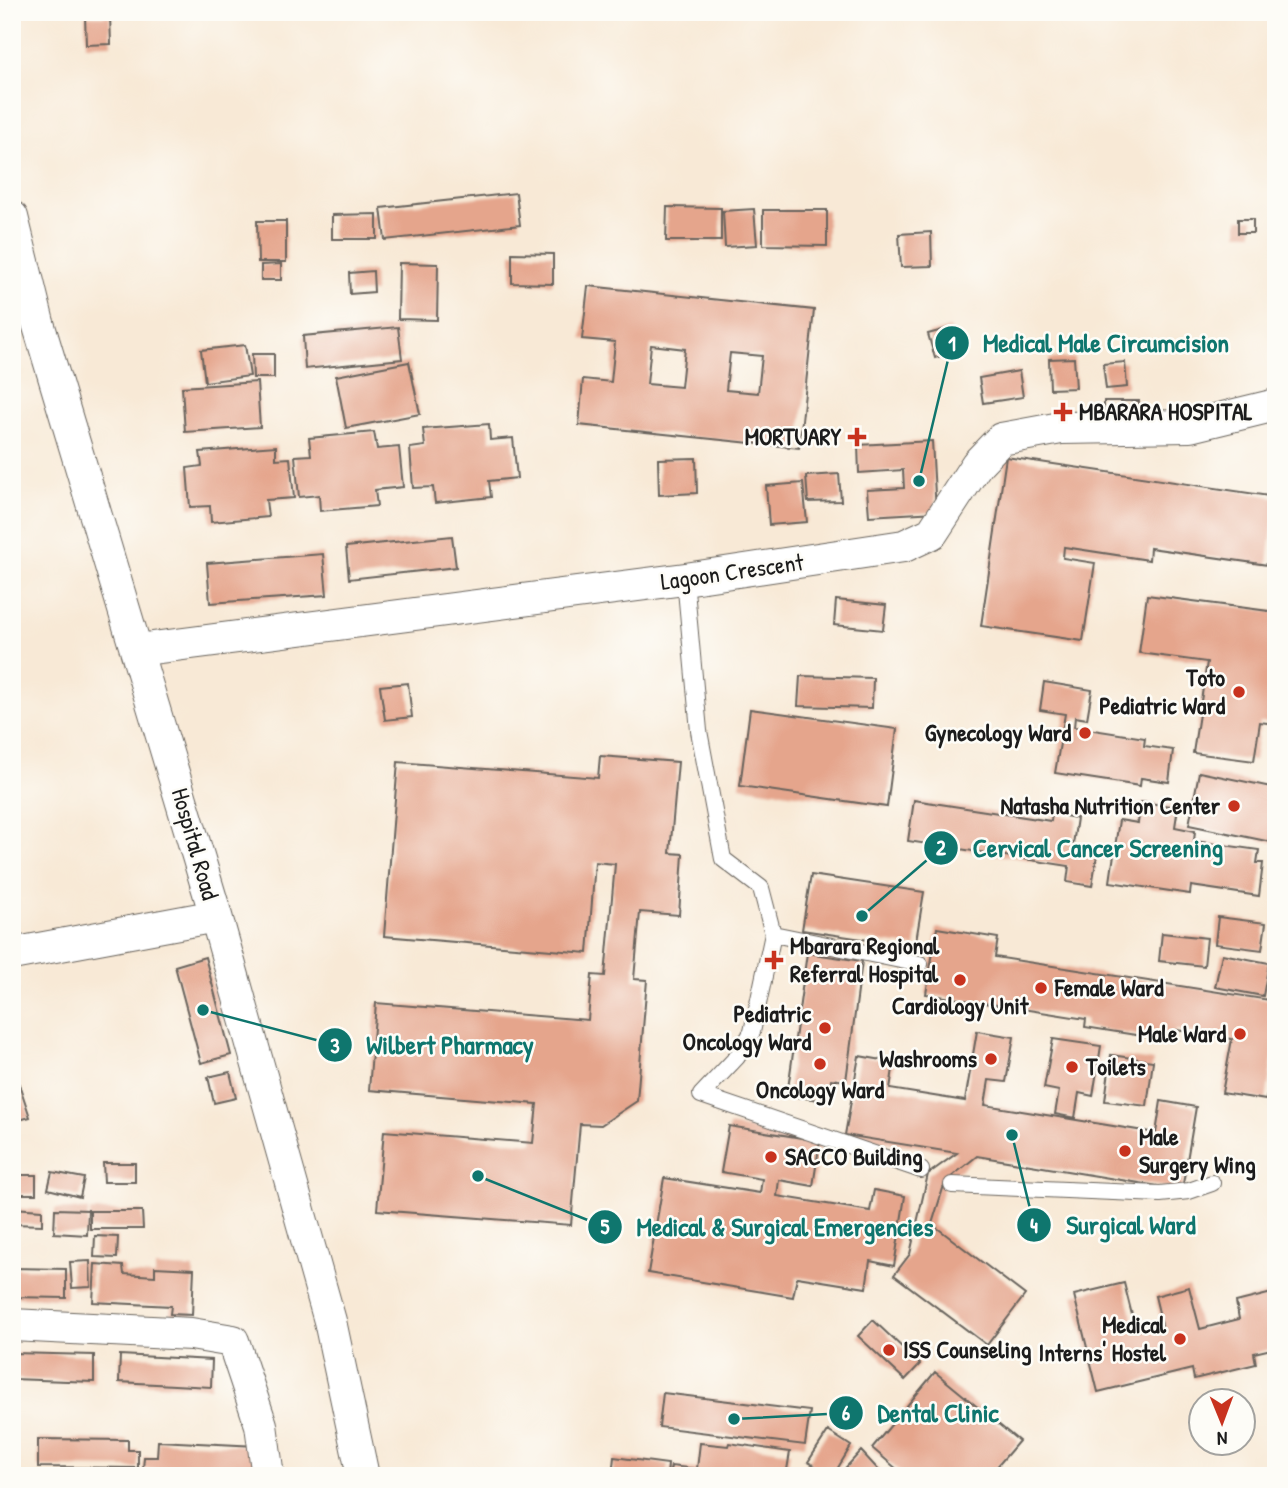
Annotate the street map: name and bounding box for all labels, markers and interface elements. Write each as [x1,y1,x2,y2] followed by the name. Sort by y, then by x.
[934,320,1243,367] callout: Medical Male Circumcision
[983,325,1229,360] text: Medical Male Circumcision
[948,329,956,358] text: 1
[1079,395,1253,427] place label: MBARARA HOSPITAL
[1053,402,1073,422] marker: MBARARA HOSPITAL
[745,420,841,452] place label: MORTUARY
[847,427,867,447] marker: MORTUARY
[658,545,806,597] street label: Lagoon Crescent
[1099,661,1226,721] place label: Toto Pediatric Ward
[1231,684,1247,700] marker: Toto Pediatric Ward
[925,716,1072,749] place label: Gynecology Ward
[1077,725,1093,741] marker: Gynecology Ward
[165,784,227,903] street label: Hospital Road
[1000,789,1221,821] place label: Natasha Nutrition Center
[1226,798,1242,814] marker: Natasha Nutrition Center
[924,825,1237,872] callout: Cervical Cancer Screening
[973,830,1224,866] text: Cervical Cancer Screening
[936,833,946,862] text: 2
[790,929,940,990] place label: Mbarara Regional Referral Hospital
[764,950,784,970] marker: Mbarara Regional Referral Hospital
[1054,971,1164,1003] place label: Female Ward
[952,972,968,988] marker: Cardiology Unit
[1033,980,1049,996] marker: Female Ward
[892,989,1029,1022] place label: Cardiology Unit
[683,997,812,1058] place label: Pediatric Oncology Ward
[1138,1017,1227,1049] place label: Male Ward
[817,1020,833,1036] marker: Pediatric Oncology Ward
[318,1022,548,1069] callout: Wilbert Pharmacy
[1232,1026,1248,1042] marker: Male Ward
[366,1027,534,1063] text: Wilbert Pharmacy
[330,1031,340,1060] text: 3
[879,1042,977,1074] place label: Washrooms
[1085,1050,1146,1082] place label: Toilets
[983,1051,999,1067] marker: Washrooms
[812,1056,828,1072] marker: Oncology Ward
[1064,1059,1080,1075] marker: Toilets
[756,1073,885,1106] place label: Oncology Ward
[1139,1120,1256,1181] place label: Male Surgery Wing
[785,1140,923,1173] place label: SACCO Building
[1117,1143,1133,1159] marker: Male Surgery Wing
[763,1149,779,1165] marker: SACCO Building
[1017,1202,1209,1249] callout: Surgical Ward
[588,1204,948,1251] callout: Medical & Surgical Emergencies
[1066,1207,1196,1243] text: Surgical Ward
[636,1209,934,1245] text: Medical & Surgical Emergencies
[1030,1211,1038,1240] text: 4
[601,1212,610,1241] text: 5
[1039,1308,1167,1368] place label: Medical Interns' Hostel
[1172,1331,1188,1347] marker: Medical Interns' Hostel
[903,1333,1032,1366] place label: ISS Counseling
[881,1342,897,1358] marker: ISS Counseling
[1186,1386,1256,1456] north arrow
[828,1390,1013,1437] callout: Dental Clinic
[877,1395,999,1430] text: Dental Clinic
[842,1398,851,1427] text: 6
[1217,1426,1228,1452] text: N

